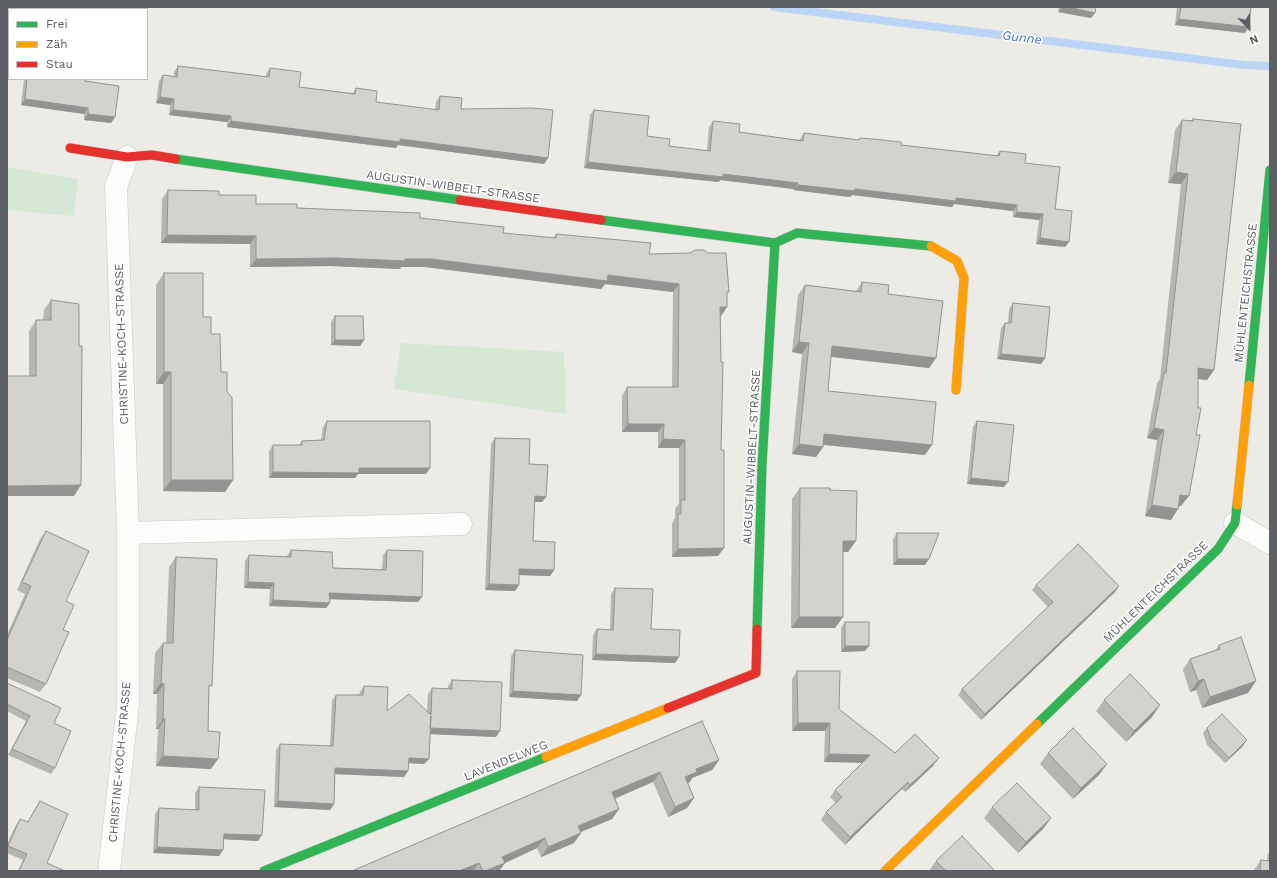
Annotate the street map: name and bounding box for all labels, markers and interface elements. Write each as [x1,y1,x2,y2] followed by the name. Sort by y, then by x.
[8,8,148,80] legend
[1229,8,1269,48] north arrow
[46,17,68,31] text: Frei
[1001,28,1043,48] water label: Gunne
[1248,32,1260,47] text: N
[46,37,68,51] text: Zäh
[46,57,73,71] text: Stau
[365,168,541,206] street label: AUGUSTIN-WIBBELT-STRASSE
[1232,223,1260,363] street label: MÜHLENTEICHSTRASSE
[112,263,132,425] street label: CHRISTINE-KOCH-STRASSE
[740,369,764,545] street label: AUGUSTIN-WIBBELT-STRASSE
[1101,538,1211,646] street label: MÜHLENTEICHSTRASSE
[106,681,134,843] street label: CHRISTINE-KOCH-STRASSE
[462,738,550,784] street label: LAVENDELWEG

